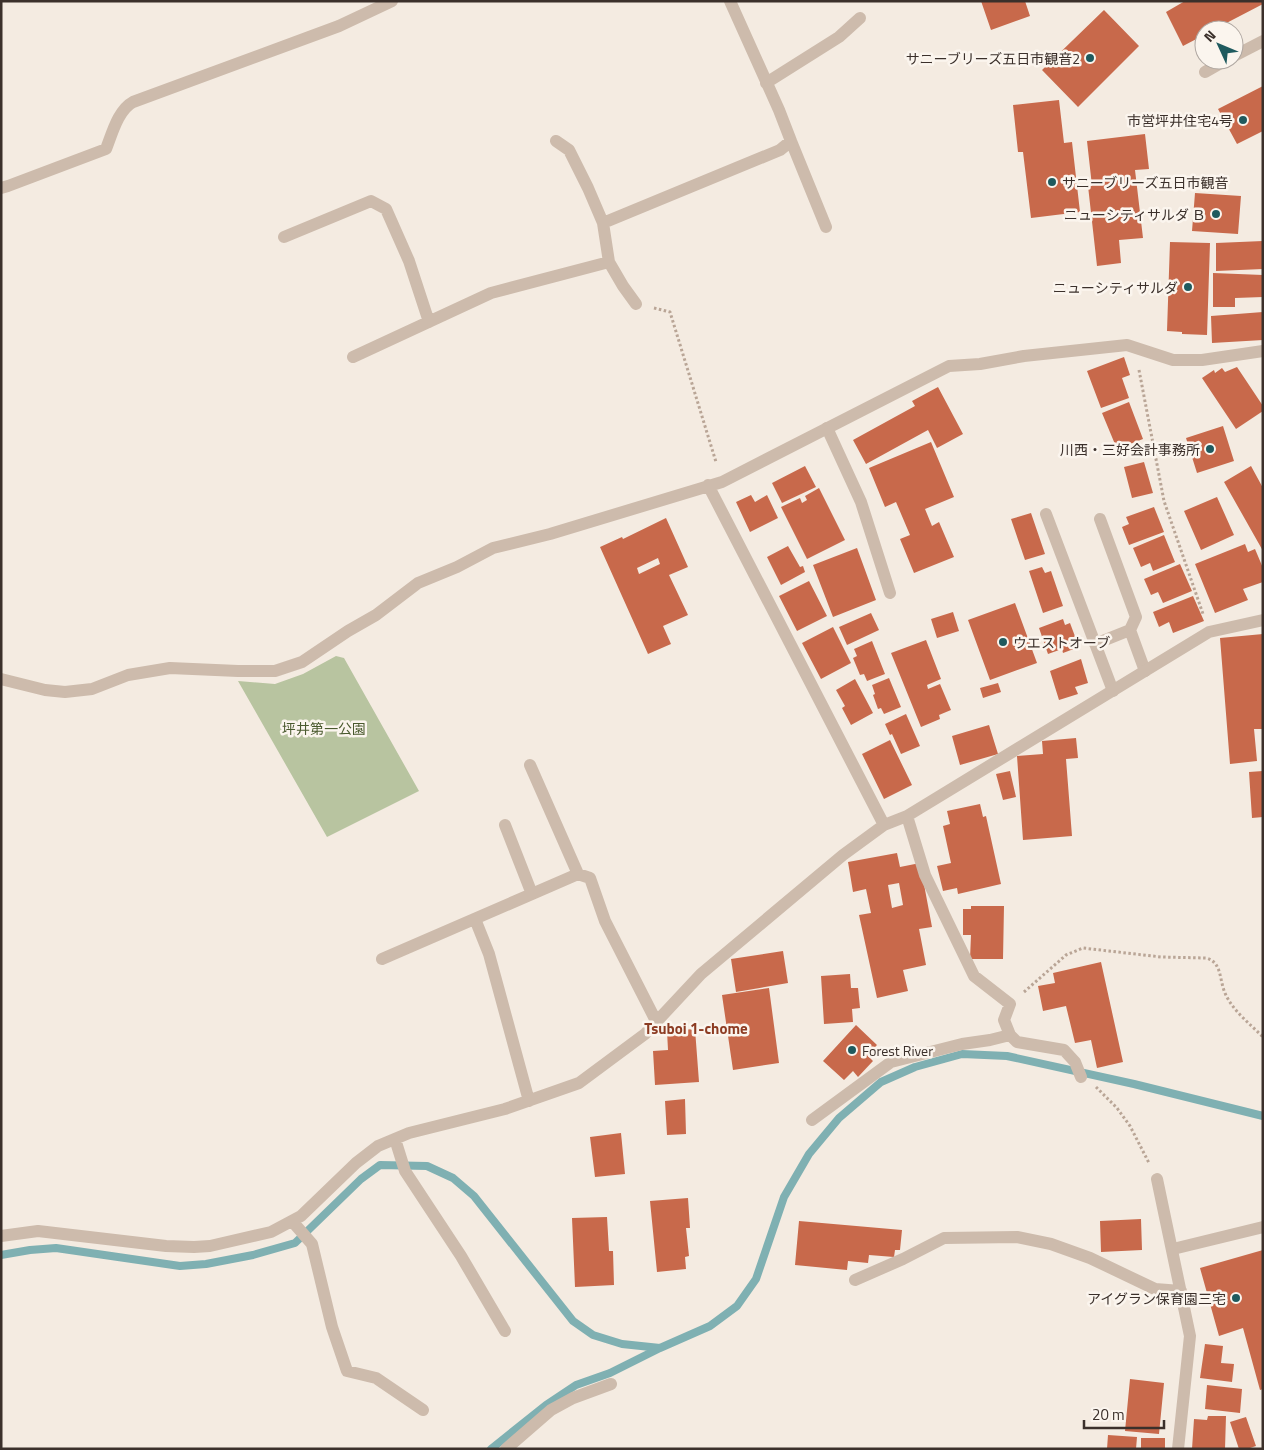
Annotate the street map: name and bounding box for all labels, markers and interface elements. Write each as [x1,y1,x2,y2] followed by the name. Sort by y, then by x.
[1194,20,1244,70] north arrow
[1198,25,1220,46] text: N
[906,48,1080,69] place label: サニーブリーズ五日市観音2
[1084,52,1096,64] marker: サニーブリーズ五日市観音2
[1127,110,1233,131] place label: 市営坪井住宅4号
[1237,114,1249,126] marker: 市営坪井住宅4号
[1062,172,1228,193] place label: サニーブリーズ五日市観音
[1046,176,1058,188] marker: サニーブリーズ五日市観音
[1064,204,1206,225] place label: ニューシティサルダ Ｂ
[1210,208,1222,220] marker: ニューシティサルダ Ｂ
[1053,277,1178,298] place label: ニューシティサルダ
[1182,281,1194,293] marker: ニューシティサルダ
[1060,439,1200,460] place label: 川西・三好会計事務所
[1204,443,1216,455] marker: 川西・三好会計事務所
[1013,632,1110,653] place label: ウエストオーブ
[997,636,1009,648] marker: ウエストオーブ
[282,718,366,739] park label: 坪井第一公園
[644,1017,748,1040] district label: Tsuboi 1-chome
[862,1040,933,1061] place label: Forest River
[846,1044,858,1056] marker: Forest River
[1087,1288,1226,1309] place label: アイグラン保育園三宅
[1230,1292,1242,1304] marker: アイグラン保育園三宅
[1084,1398,1164,1430] scale bar
[1092,1403,1125,1426] text: 20 m

